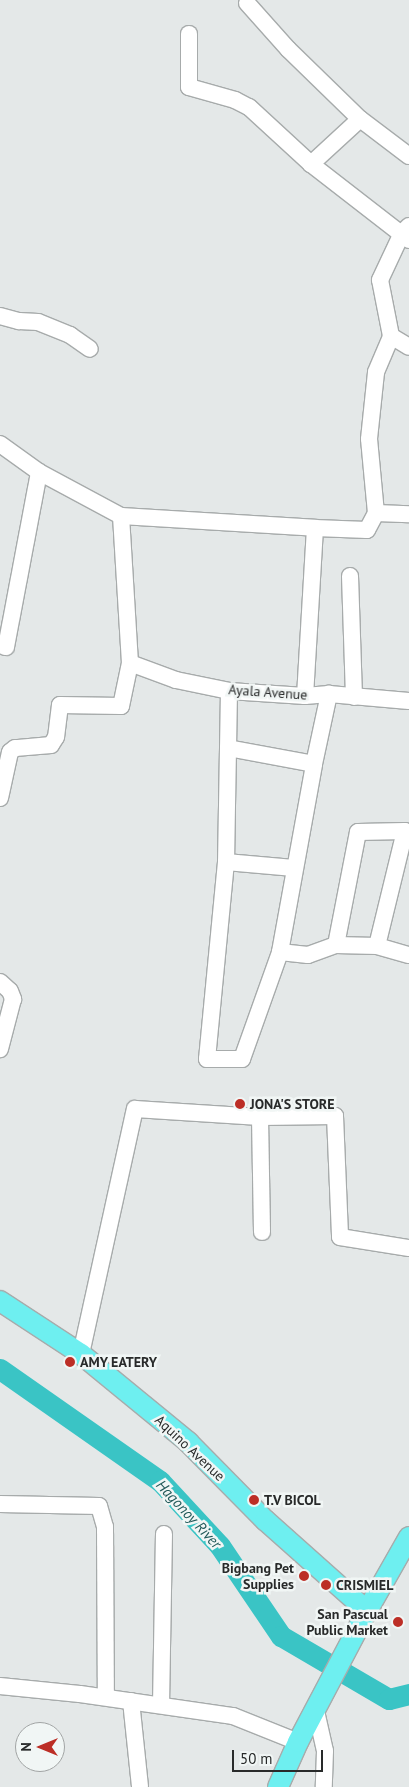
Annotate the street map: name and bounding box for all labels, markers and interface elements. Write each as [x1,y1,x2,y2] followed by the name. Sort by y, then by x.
[228,681,308,703] street label: Ayala Avenue
[250,1096,335,1112] place label: JONA'S STORE
[234,1098,246,1110] marker: JONA'S STORE
[80,1354,157,1370] place label: AMY EATERY
[64,1356,76,1368] marker: AMY EATERY
[152,1411,228,1485] street label: Aquino Avenue
[152,1476,226,1552] water label: Hagonoy River
[264,1492,321,1508] place label: T.V BICOL
[248,1494,260,1506] marker: T.V BICOL
[222,1560,294,1592] place label: Bigbang Pet Supplies
[298,1570,310,1582] marker: Bigbang Pet Supplies
[336,1577,393,1593] place label: CRISMIEL
[320,1579,332,1591] marker: CRISMIEL
[306,1606,388,1638] place label: San Pascual Public Market
[392,1616,404,1628] marker: San Pascual Public Market
[15,1722,65,1772] north arrow
[234,1740,325,1772] scale bar
[17,1742,35,1752] text: N
[240,1749,273,1768] text: 50 m

